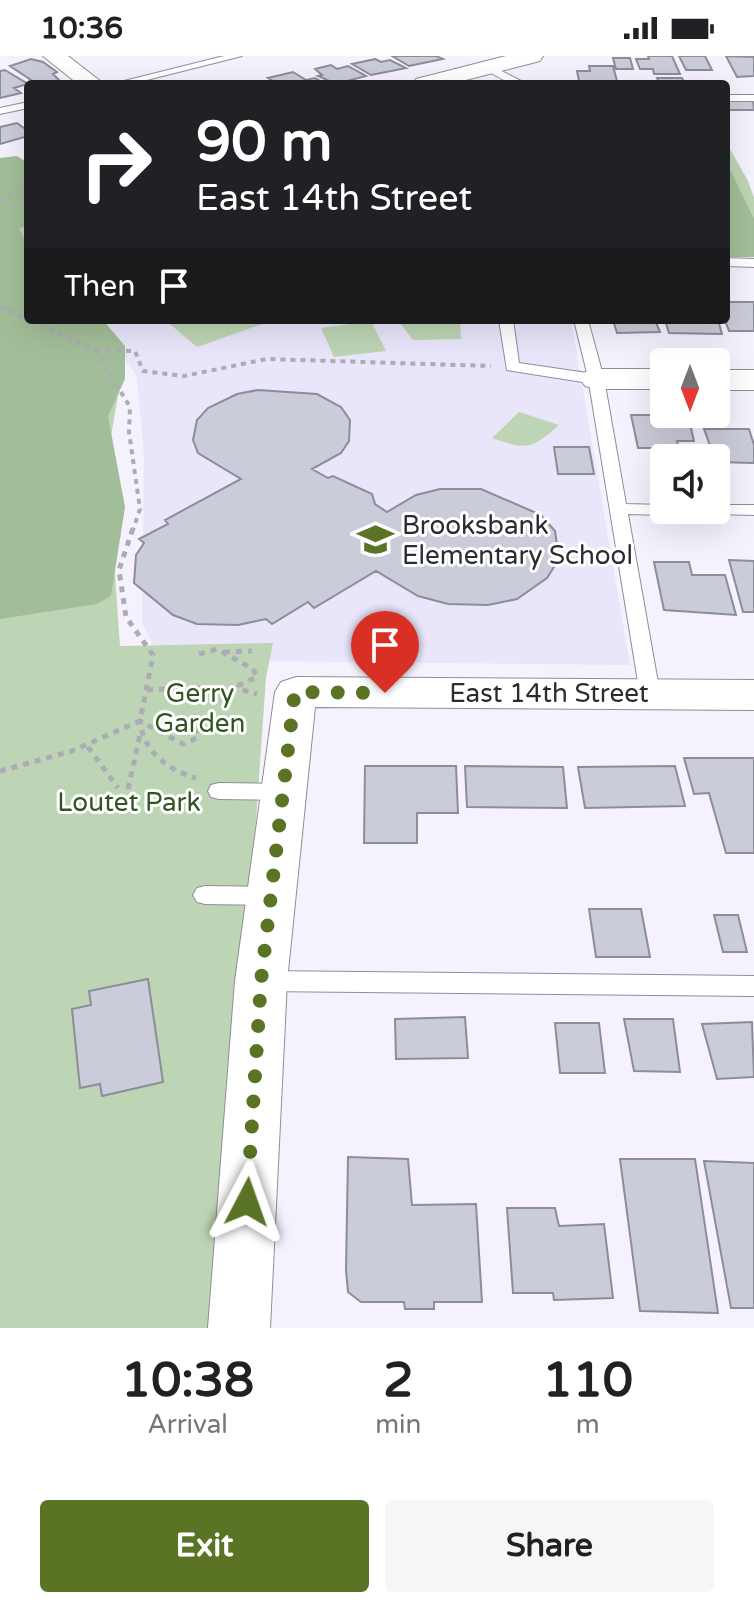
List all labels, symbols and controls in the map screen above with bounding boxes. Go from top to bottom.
text: 10:36 [40,10,123,47]
text: 90 m [196,109,332,176]
icon: right [64,112,168,216]
text: East 14th Street [196,177,472,220]
icon: arrive [152,264,196,308]
text: Then [64,268,136,305]
north arrow [650,348,730,428]
map controls [650,348,730,524]
button: sound [650,444,730,524]
place label: Brooksbank Elementary School [402,510,633,571]
school or university icon: Brooksbank Elementary School [357,521,395,559]
pin [351,611,419,693]
icon: arrive [363,623,407,667]
park label: Gerry Garden [155,678,245,739]
street label: East 14th Street [449,678,649,709]
park label: Loutet Park [57,787,201,818]
position arrow [205,1160,289,1244]
text: 10:38 [121,1352,254,1410]
text: 2 [383,1352,413,1410]
text: 110 [542,1352,633,1410]
text: Arrival [147,1409,228,1440]
text: min [375,1409,421,1440]
text: m [576,1409,600,1440]
button: Exit [40,1500,369,1592]
button: Share [385,1500,714,1592]

